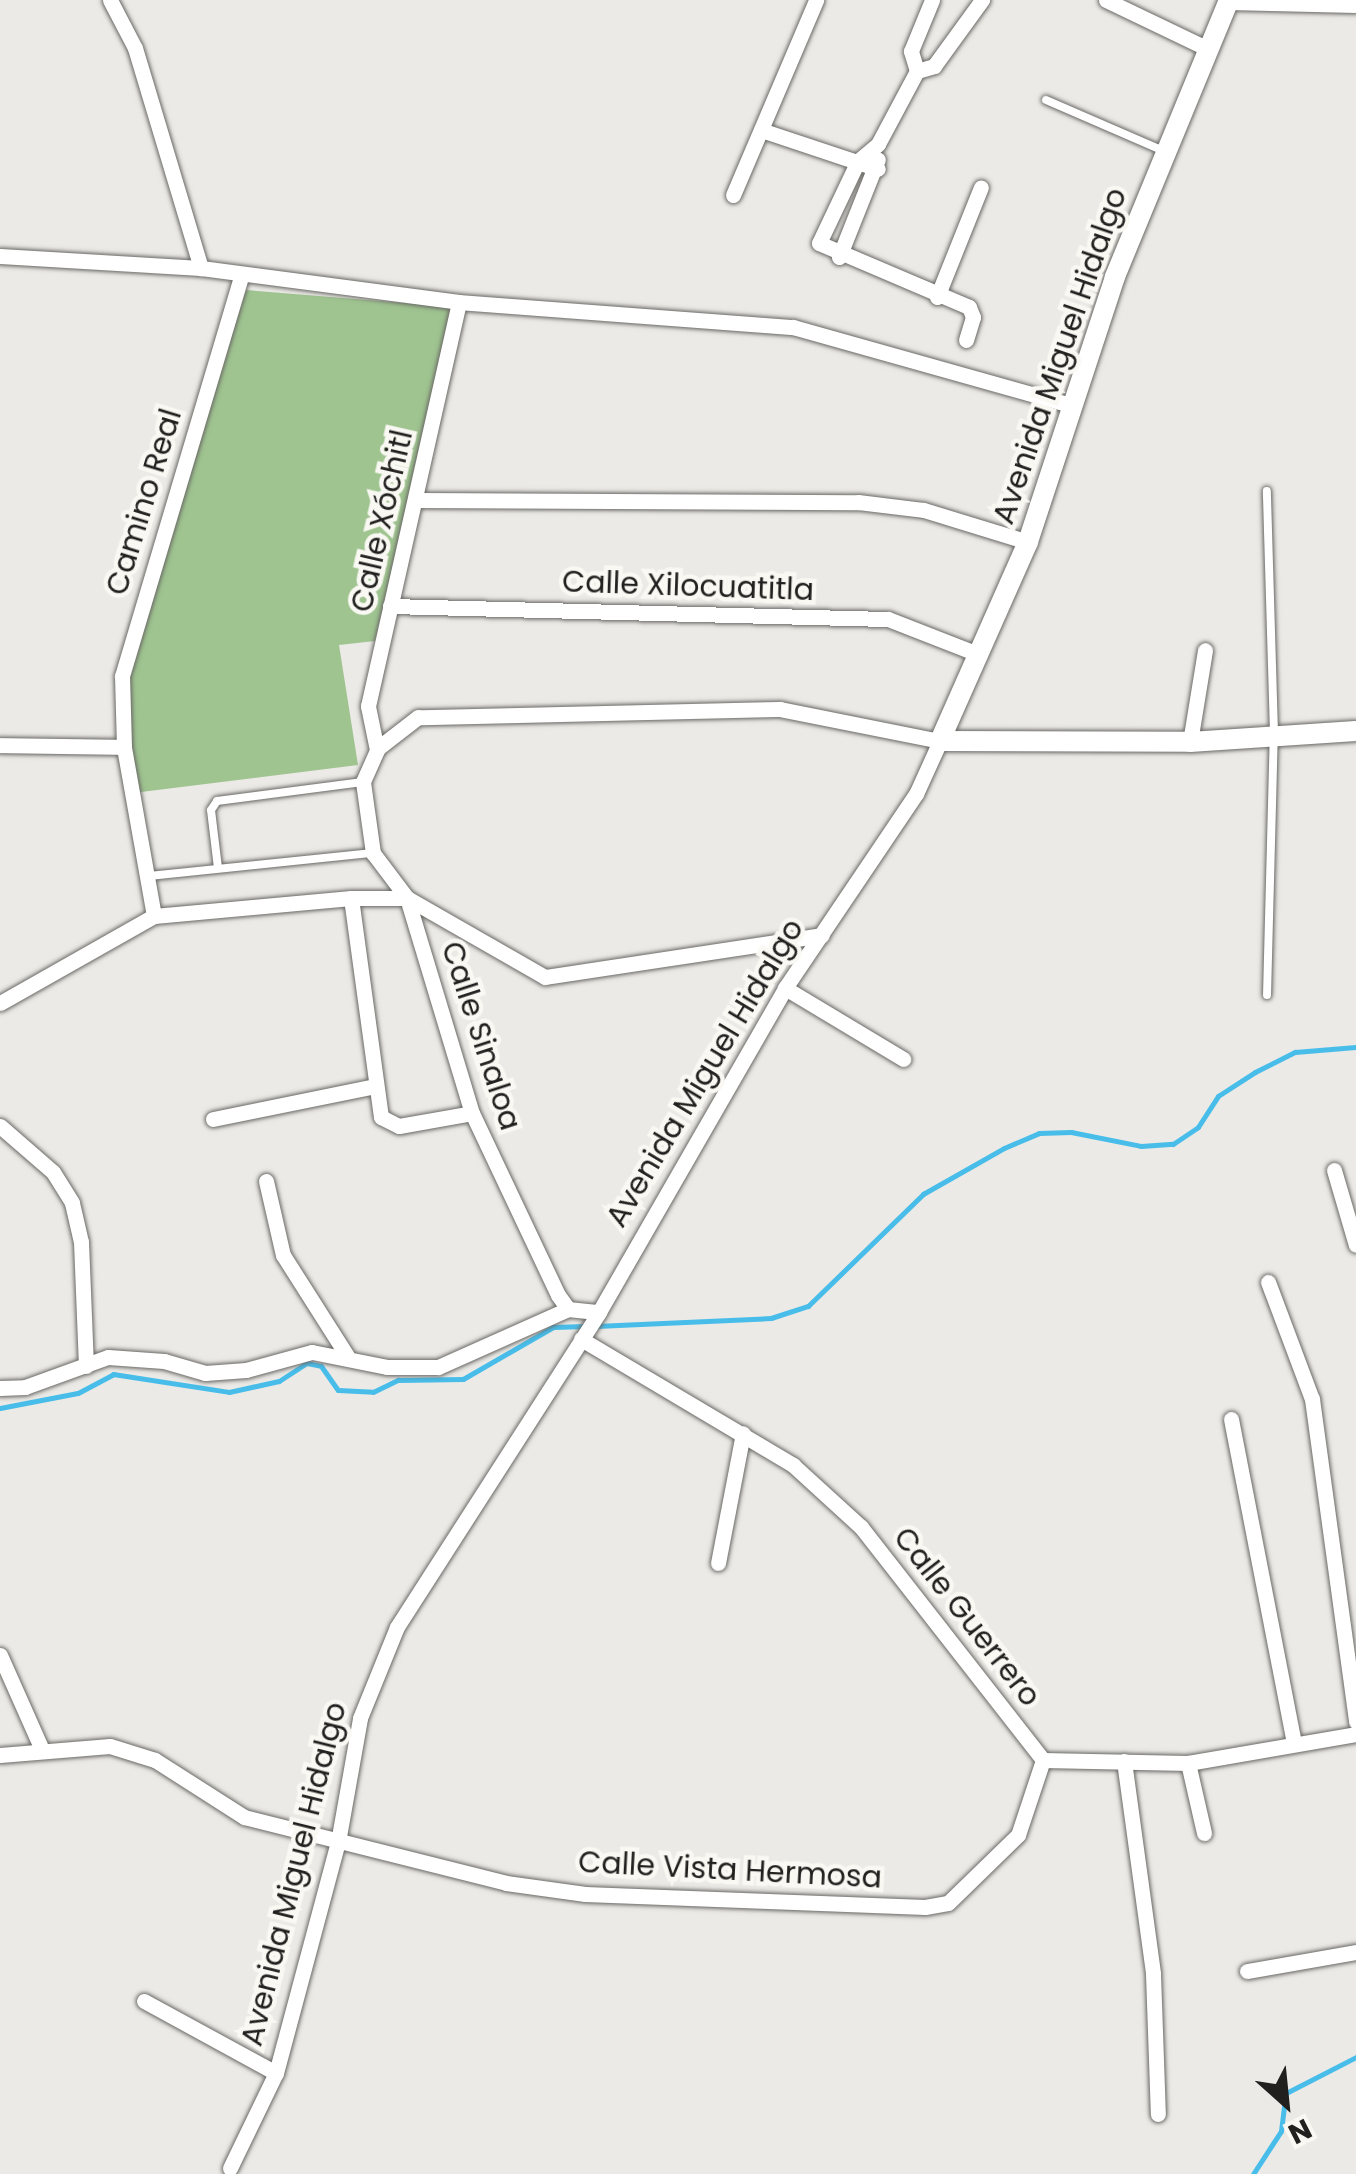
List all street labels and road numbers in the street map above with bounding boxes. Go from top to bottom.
street label: Avenida Miguel Hidalgo [986,183,1134,529]
street label: Camino Real [99,405,189,599]
street label: Calle Xóchitl [344,426,420,616]
street label: Calle Xilocuatitla [561,564,815,608]
street label: Avenida Miguel Hidalgo [599,912,811,1234]
street label: Calle Sinaloa [434,937,528,1135]
street label: Calle Guerrero [886,1520,1048,1714]
street label: Avenida Miguel Hidalgo [234,1698,354,2050]
street label: Calle Vista Hermosa [577,1844,883,1896]

